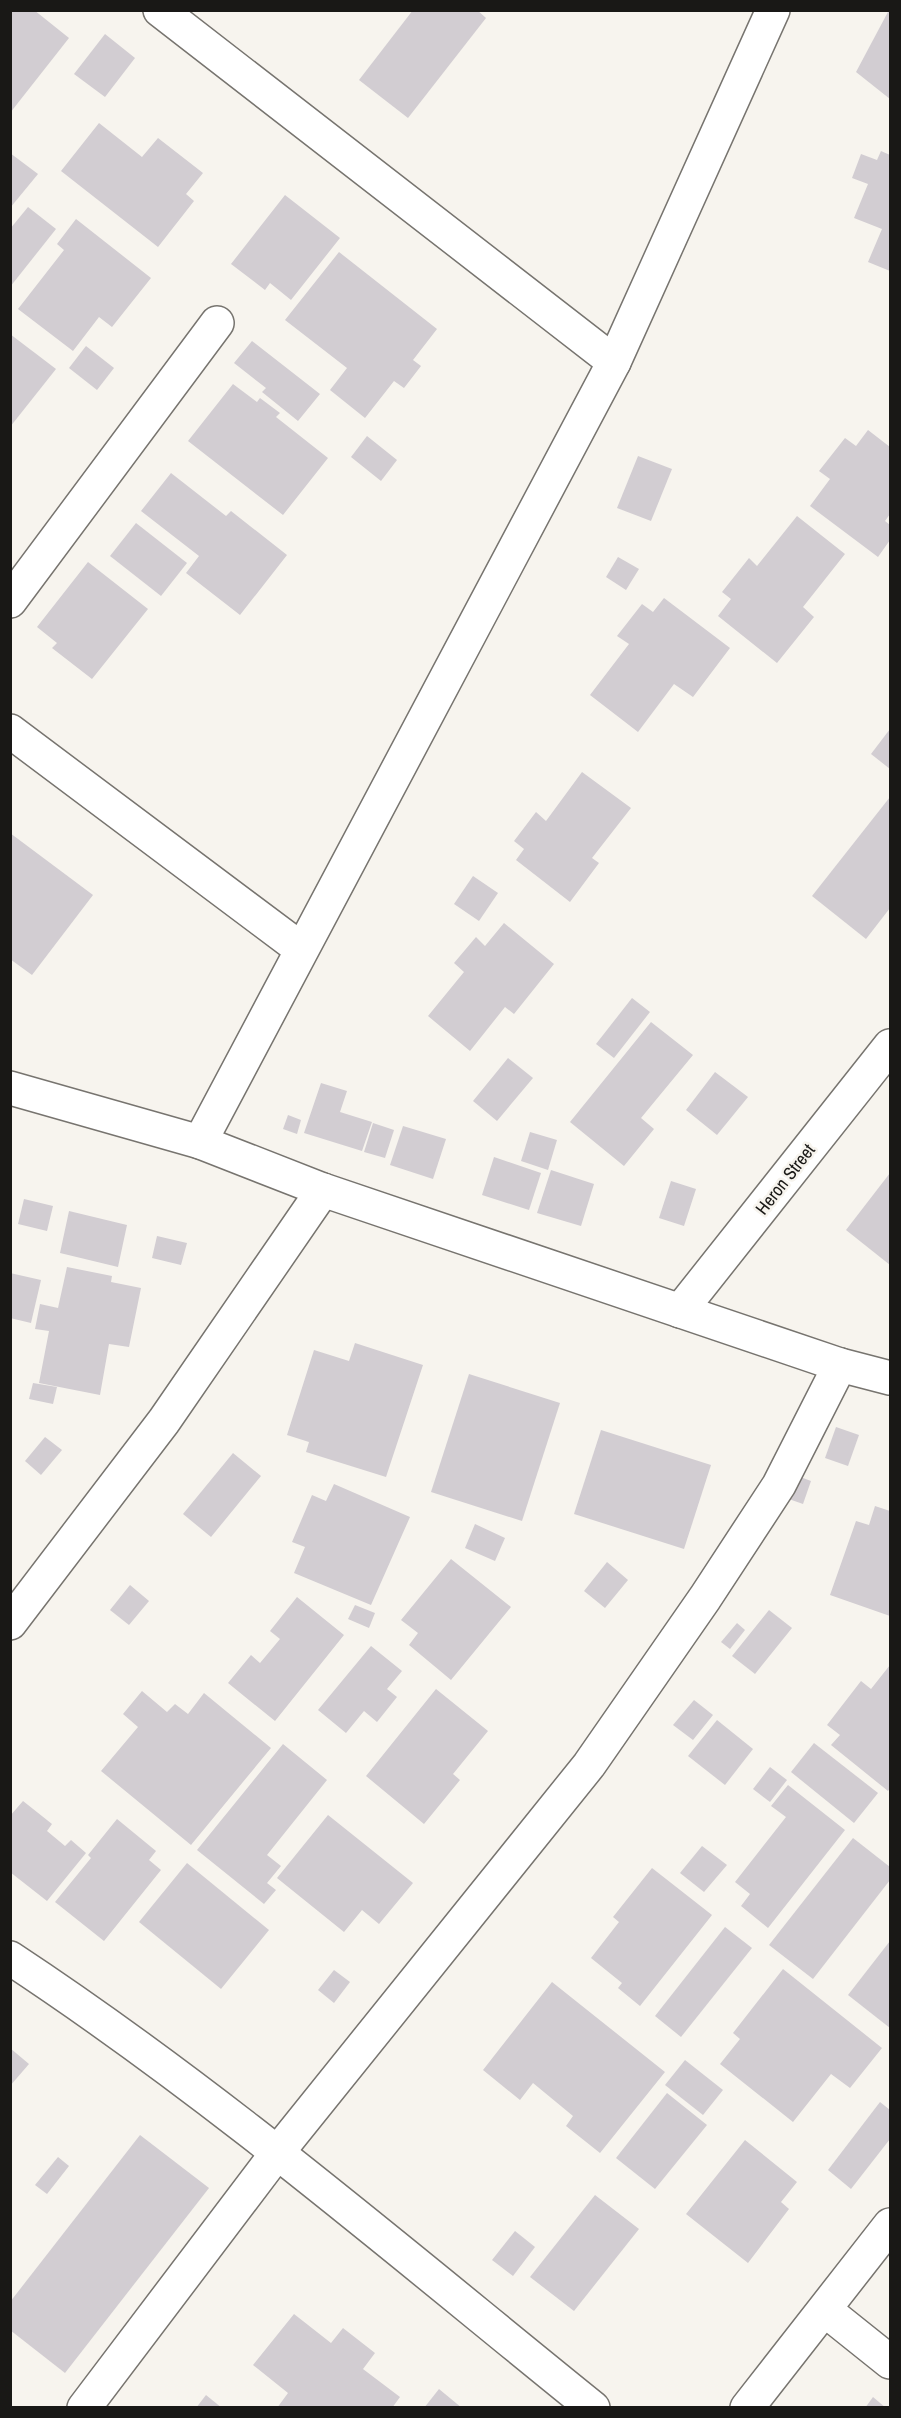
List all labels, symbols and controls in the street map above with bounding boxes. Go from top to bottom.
street label: Heron Street [749,1138,821,1220]

